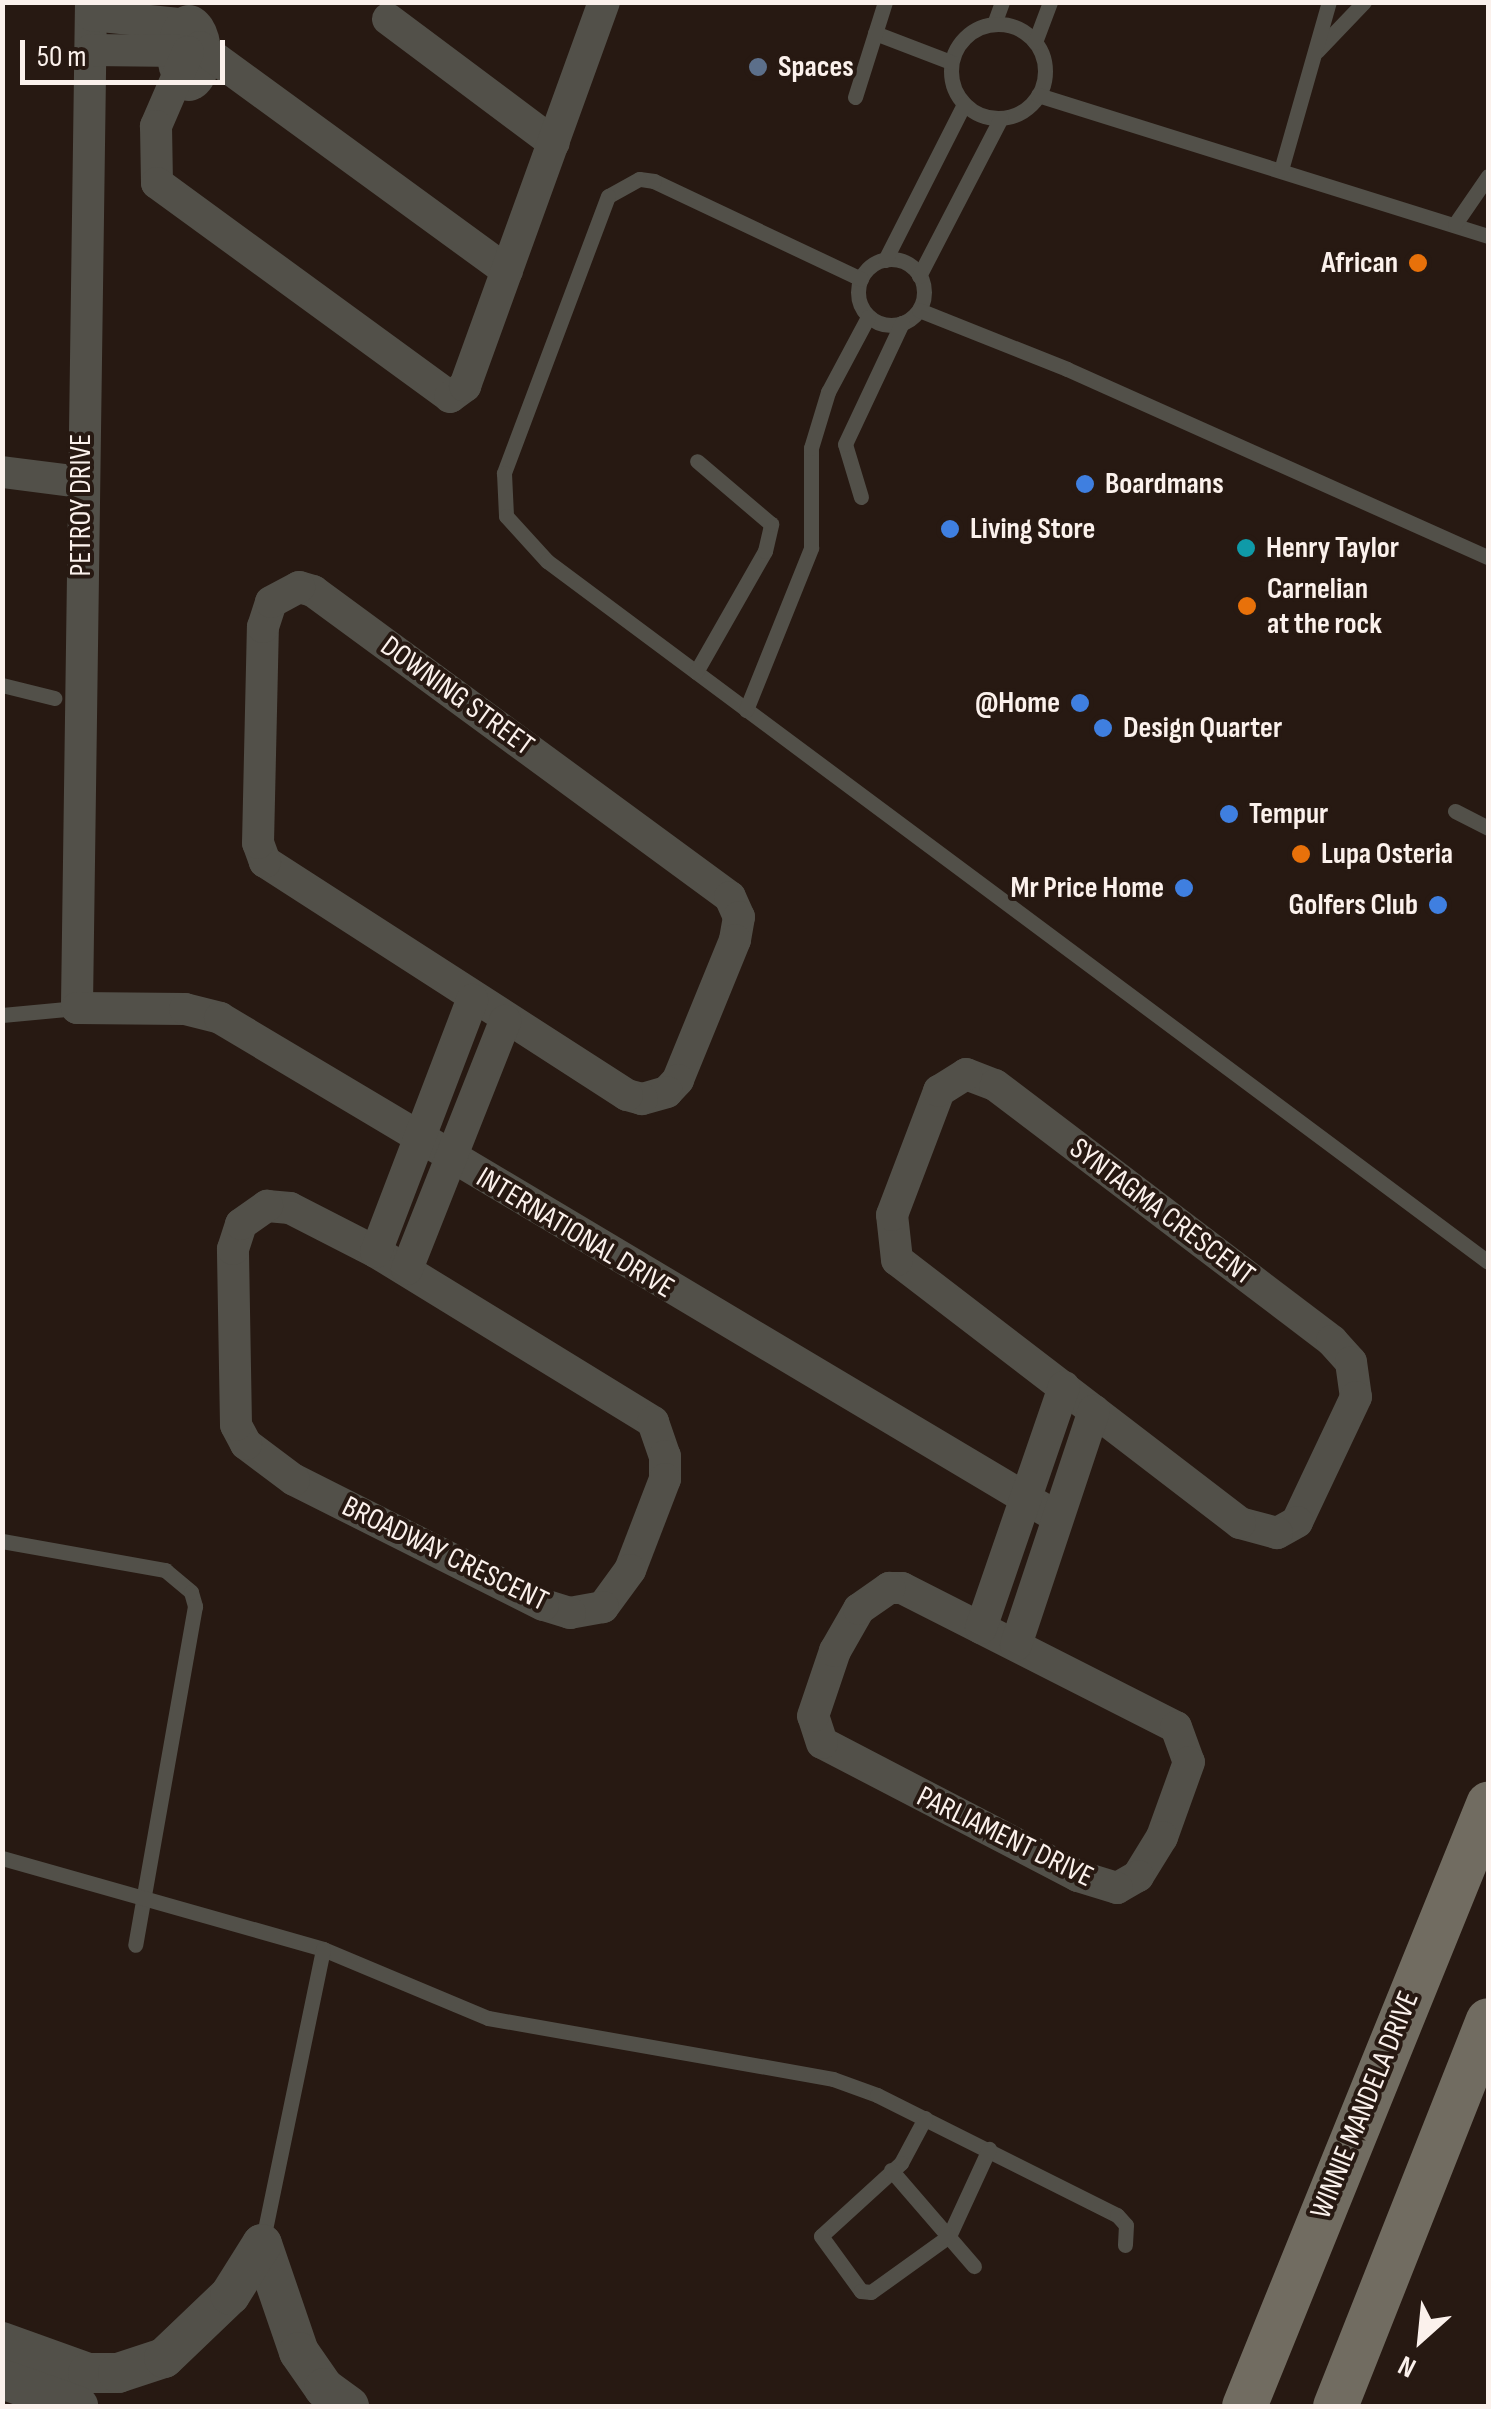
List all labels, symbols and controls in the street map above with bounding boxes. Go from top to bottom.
scale bar [25,20,230,82]
text: 50 m [37,39,86,75]
place label: Spaces [778,49,854,85]
marker: Spaces [747,56,769,78]
place label: African [1321,245,1398,281]
marker: African [1407,252,1429,274]
street label: PETROY DRIVE [63,434,99,576]
place label: Boardmans [1105,466,1224,502]
marker: Boardmans [1074,473,1096,495]
place label: Living Store [970,511,1095,547]
marker: Living Store [939,518,961,540]
place label: Henry Taylor [1266,530,1399,566]
marker: Henry Taylor [1235,537,1257,559]
place label: Carnelian at the rock [1267,571,1382,642]
marker: Carnelian at the rock [1236,595,1258,617]
street label: DOWNING STREET [373,628,541,764]
place label: @Home [975,685,1060,721]
marker: @Home [1069,692,1091,714]
place label: Design Quarter [1123,710,1282,746]
marker: Design Quarter [1092,717,1114,739]
place label: Tempur [1249,796,1328,832]
marker: Tempur [1218,803,1240,825]
place label: Lupa Osteria [1321,836,1453,872]
marker: Lupa Osteria [1290,843,1312,865]
place label: Mr Price Home [1010,870,1164,906]
marker: Mr Price Home [1173,877,1195,899]
place label: Golfers Club [1289,887,1418,923]
marker: Golfers Club [1427,894,1449,916]
street label: SYNTAGMA CRESCENT [1062,1131,1262,1293]
street label: INTERNATIONAL DRIVE [470,1160,680,1306]
street label: BROADWAY CRESCENT [336,1489,554,1619]
street label: PARLIAMENT DRIVE [911,1779,1099,1895]
street label: WINNIE MANDELA DRIVE [1303,1986,1427,2224]
north arrow [1371,2289,1471,2389]
text: N [1393,2348,1421,2384]

